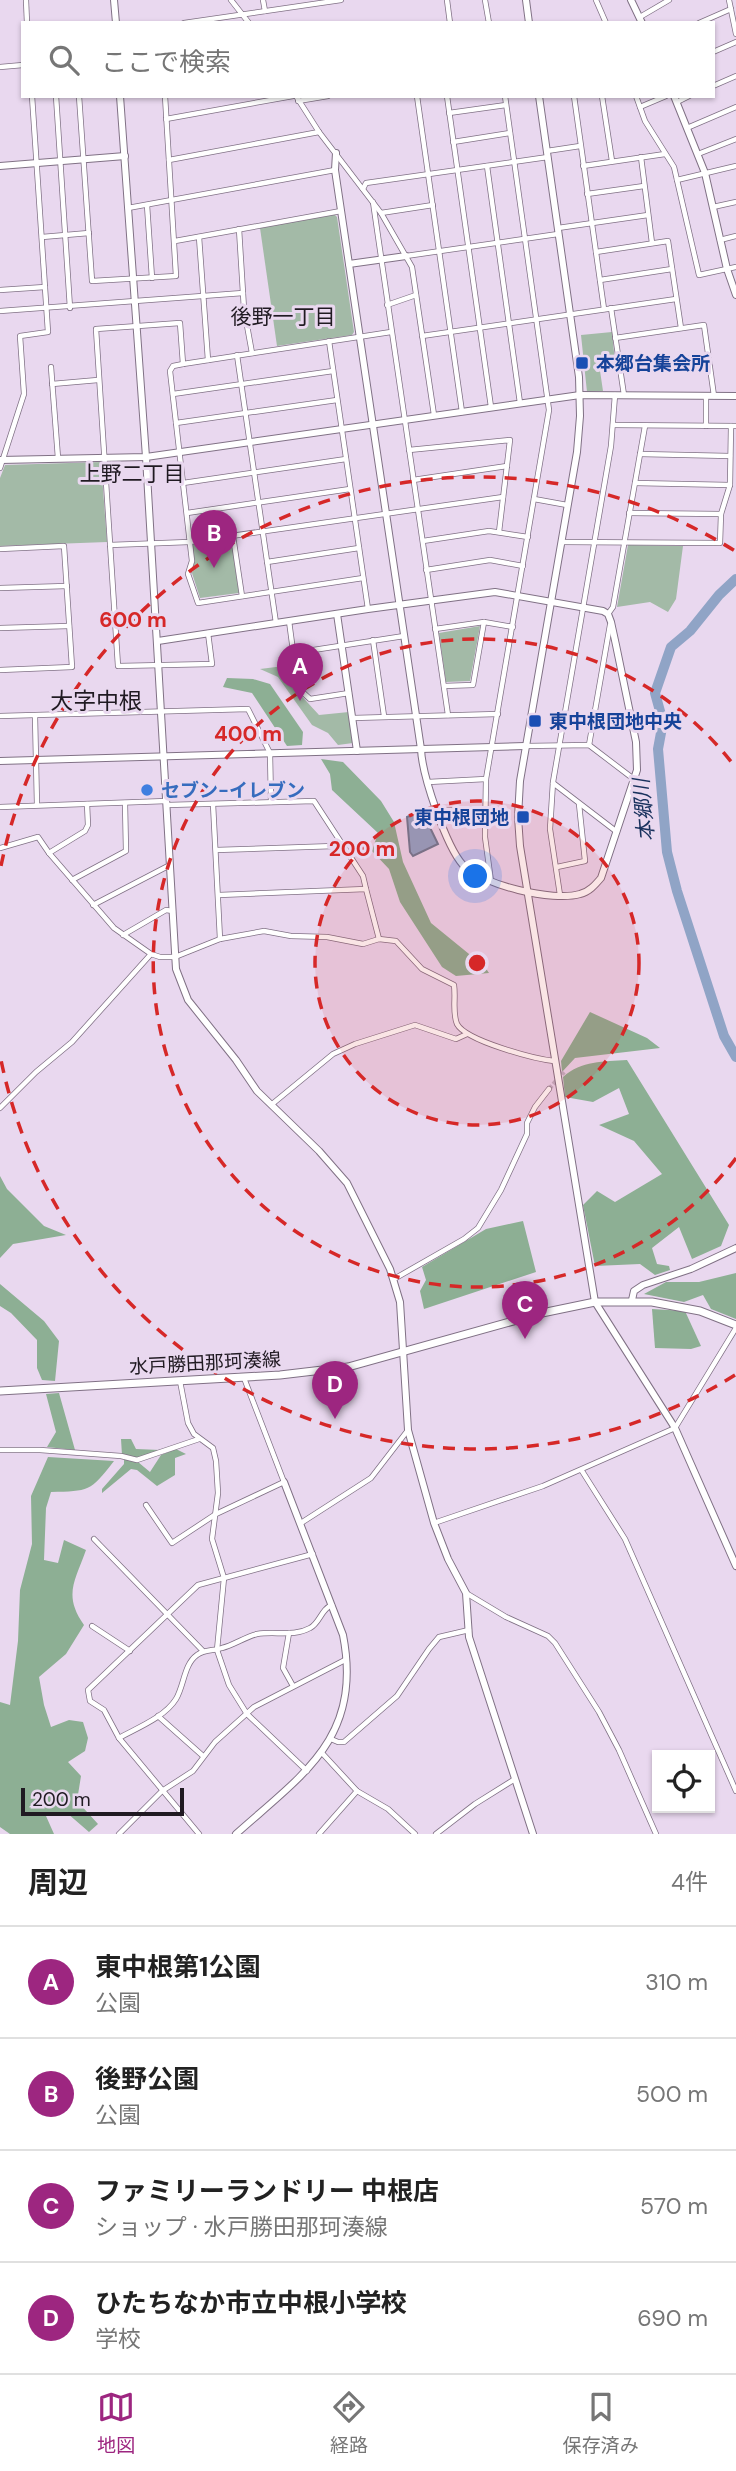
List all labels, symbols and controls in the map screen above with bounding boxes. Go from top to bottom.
search box [21,21,715,98]
icon: search [45,41,83,79]
text: ここで検索 [101,45,231,79]
district label: 後野一丁目 [231,303,336,331]
place label: 本郷台集会所 [596,351,710,376]
marker: 本郷台集会所 [574,355,590,371]
district label: 上野二丁目 [80,460,185,488]
pin: B [191,510,237,568]
text: 600 m [99,606,167,634]
pin: A [277,643,323,701]
district label: 大字中根 [50,686,142,716]
place label: 東中根団地中央 [549,709,682,734]
marker: 東中根団地中央 [527,713,543,729]
text: 400 m [214,720,282,748]
water label: 本郷川 [627,775,661,843]
place label: セブン-イレブン [161,778,305,803]
marker: セブン-イレブン [139,782,155,798]
place label: 東中根団地 [414,805,509,830]
marker: 東中根団地 [515,809,531,825]
text: 200 m [329,835,395,863]
your location [458,859,492,893]
centre of rings [465,951,489,975]
pin: C [502,1281,548,1339]
street label: 水戸勝田那珂湊線 [128,1347,282,1379]
pin: D [312,1361,358,1419]
map controls [652,1750,715,1813]
button: locate [652,1750,715,1813]
scale bar [21,1785,184,1817]
text: 200 m [32,1787,91,1812]
text: 周辺 [28,1863,88,1902]
text: 4件 [671,1867,708,1897]
text: 東中根第1公園 [95,1950,260,1984]
text: A [43,1967,59,1997]
text: 310 m [645,1967,708,1997]
text: 公園 [95,1988,141,2018]
text: 後野公園 [95,2062,199,2096]
text: B [44,2079,58,2109]
text: 500 m [636,2079,708,2109]
text: 公園 [95,2100,141,2130]
text: ファミリーランドリー 中根店 [95,2174,439,2208]
text: C [43,2191,59,2221]
text: 570 m [640,2191,708,2221]
text: ショップ · 水戸勝田那珂湊線 [95,2212,388,2242]
text: ひたちなか市立中根小学校 [95,2286,407,2320]
text: D [43,2303,59,2333]
text: 690 m [637,2303,708,2333]
text: 学校 [95,2324,141,2354]
tab: 地図 [97,2388,135,2458]
tab: 経路 [330,2388,368,2458]
tab: 保存済み [563,2388,639,2458]

